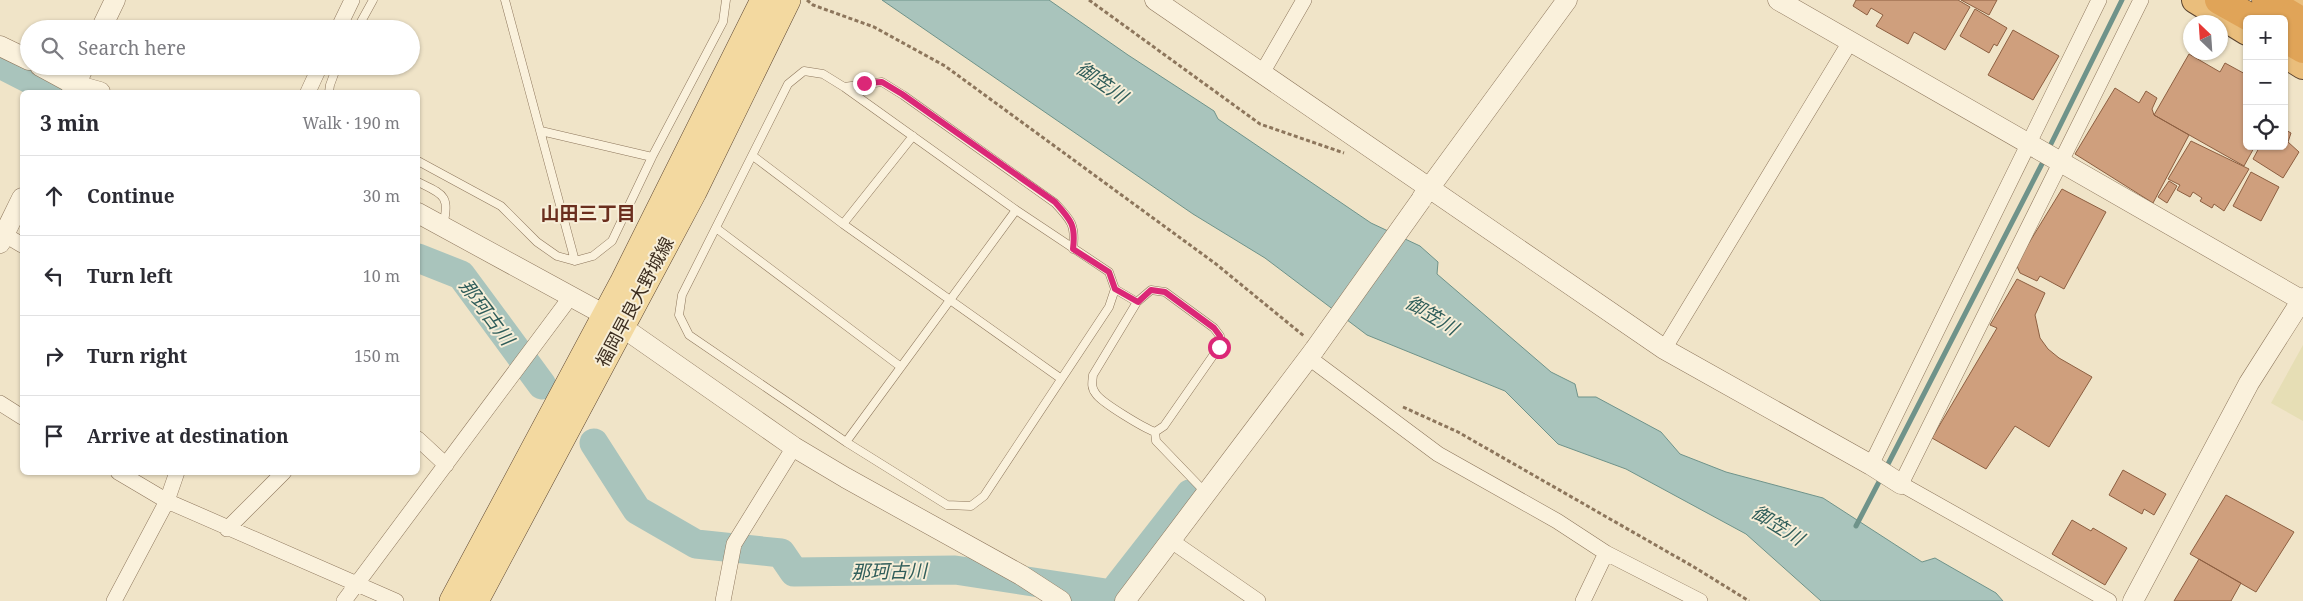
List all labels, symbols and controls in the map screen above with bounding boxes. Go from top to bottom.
north arrow [2183,15,2228,60]
map controls [2243,15,2288,150]
button: + [2243,15,2288,60]
search box [20,20,420,75]
icon: search [38,34,66,62]
text: Search here [78,35,186,61]
water label: 御笠川 [1071,55,1134,110]
button: − [2243,60,2288,105]
route end [853,72,876,95]
button: locate [2243,105,2288,150]
text: 3 min [40,109,99,137]
text: Walk · 190 m [303,112,400,134]
icon: ahead [40,182,68,210]
text: Continue [87,183,175,209]
text: 30 m [363,185,400,207]
district label: 山田三丁目 [540,200,636,226]
street label: 福岡早良大野城線 [590,232,679,371]
icon: left [40,262,68,290]
text: Turn left [87,263,173,289]
text: 10 m [363,265,400,287]
water label: 那珂古川 [454,274,521,352]
water label: 御笠川 [1401,289,1465,342]
route start [1208,336,1231,359]
icon: right [40,342,68,370]
text: Turn right [87,343,187,369]
text: 150 m [354,345,400,367]
icon: arrive [40,422,68,450]
text: Arrive at destination [87,423,289,449]
water label: 御笠川 [1747,499,1811,552]
water label: 那珂古川 [851,557,929,585]

